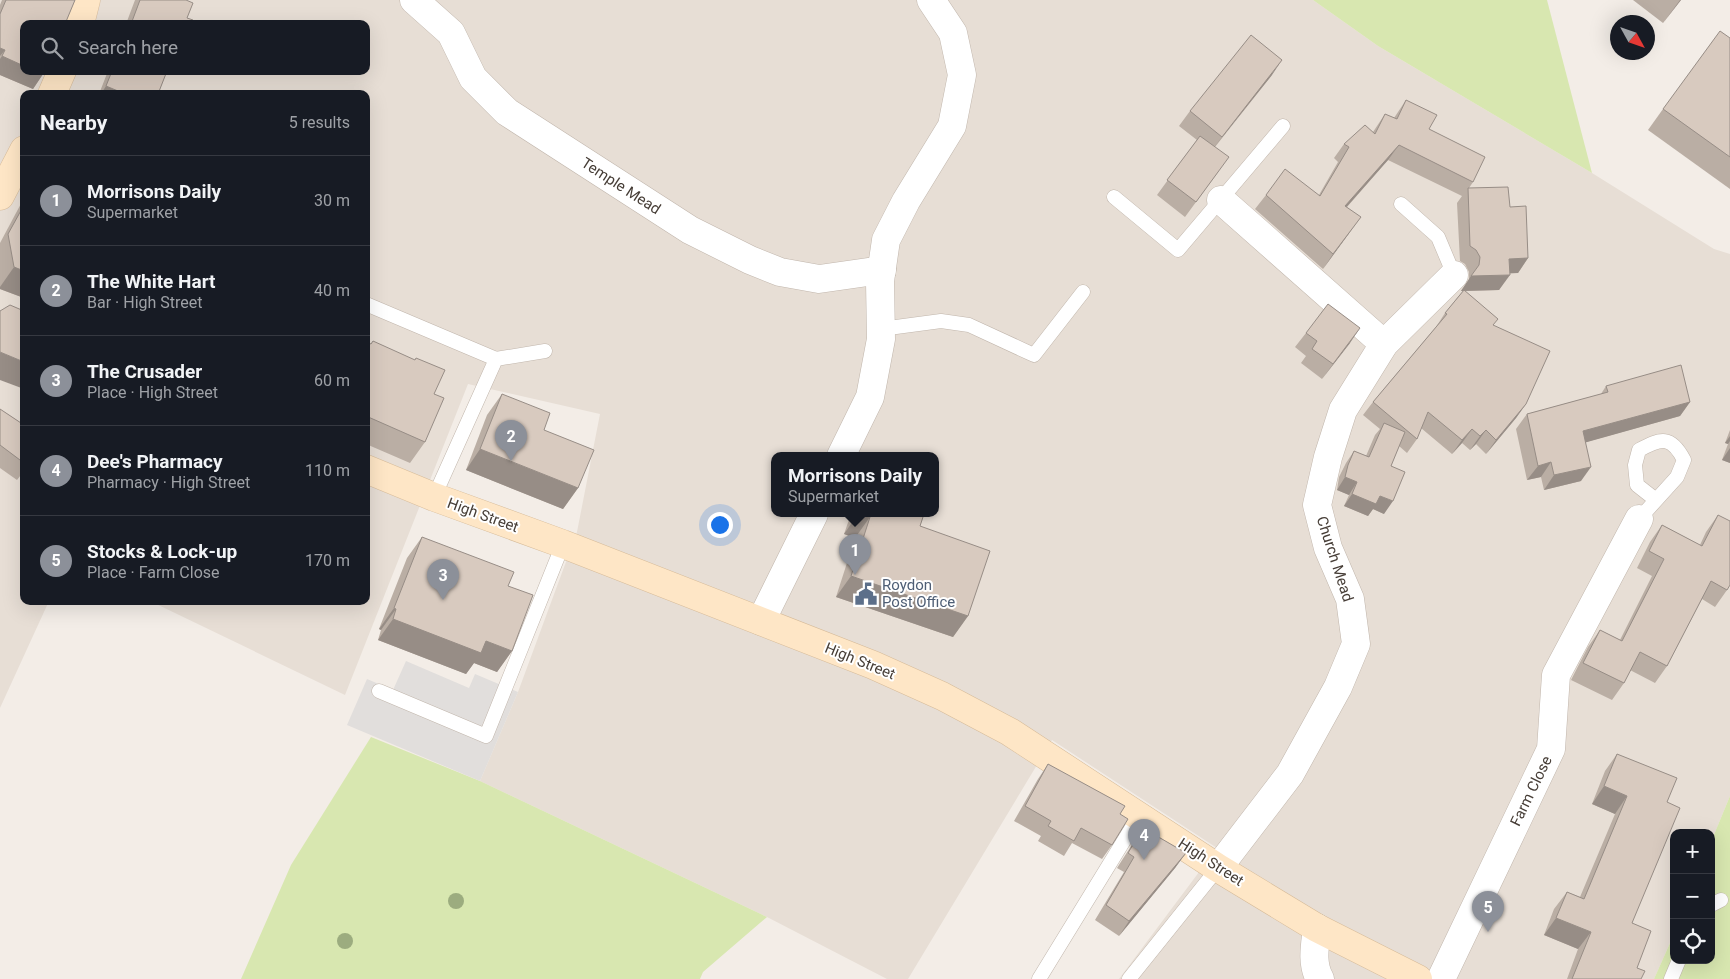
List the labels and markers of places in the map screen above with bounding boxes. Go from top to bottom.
pin: 2 [495,420,527,461]
pin: 1 [839,534,871,575]
pin: 3 [427,559,459,600]
place label: Roydon Post Office [882,576,955,611]
public building icon: Roydon Post Office [853,581,879,607]
pin: 4 [1128,819,1160,860]
pin: 5 [1472,891,1504,932]

